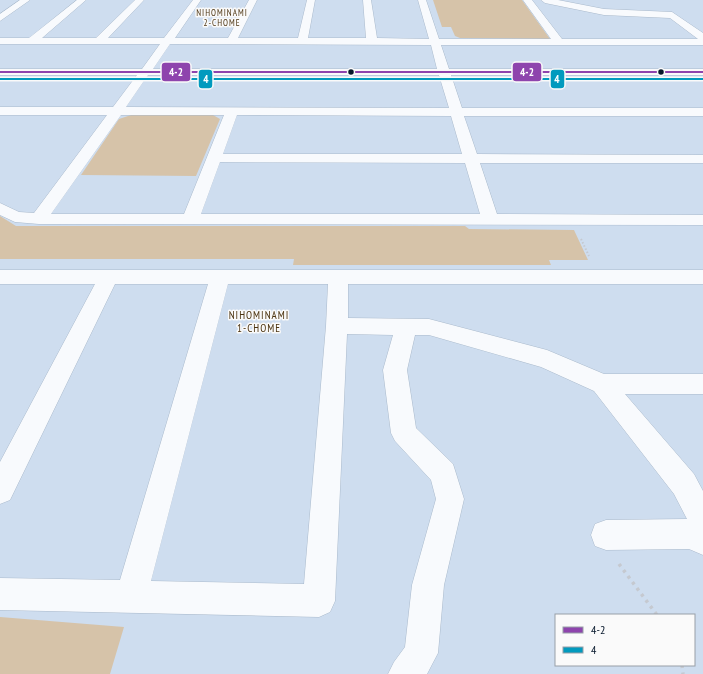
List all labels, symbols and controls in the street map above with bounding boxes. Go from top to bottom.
district label: NIHOMINAMI 2-CHOME [196,7,248,28]
line badge: 4-2 [161,62,191,82]
line badge: 4-2 [512,62,542,82]
text: 4-2 [169,65,183,79]
text: 4-2 [520,65,534,79]
unlabelled marker [346,67,356,77]
unlabelled marker [656,67,666,77]
line badge: 4 [198,69,213,89]
line badge: 4 [550,69,565,89]
text: 4 [203,72,209,86]
text: 4 [554,72,560,86]
district label: NIHOMINAMI 1-CHOME [229,308,289,335]
legend [555,614,695,666]
text: 4-2 [591,622,605,637]
text: 4 [591,642,597,657]

